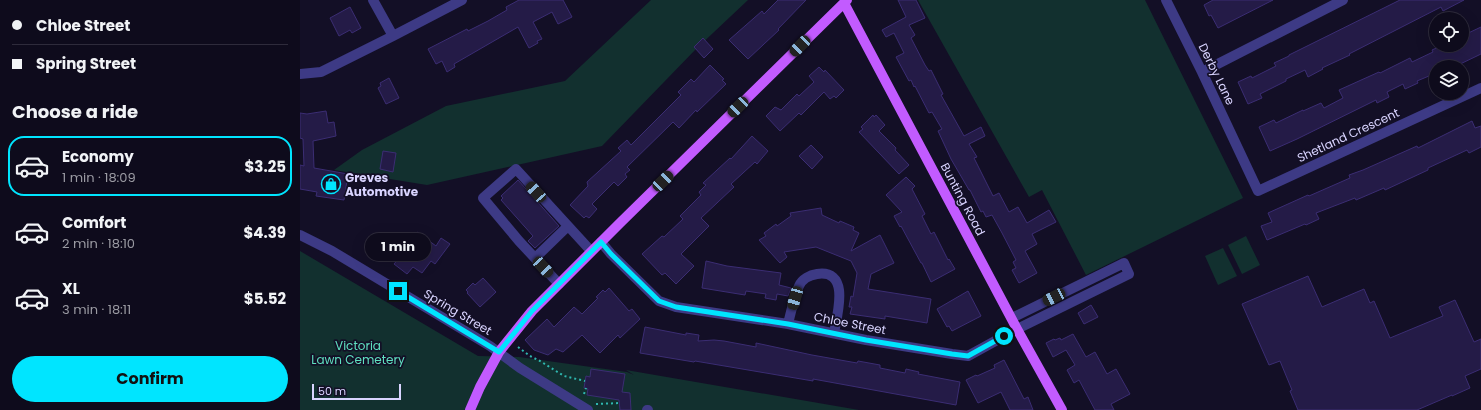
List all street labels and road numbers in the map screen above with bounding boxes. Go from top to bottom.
street label: Derby Lane [1195,40,1239,108]
street label: Shetland Crescent [1294,104,1402,166]
street label: Bunting Road [937,160,989,238]
street label: Spring Street [421,285,495,339]
street label: Chloe Street [812,308,888,338]

